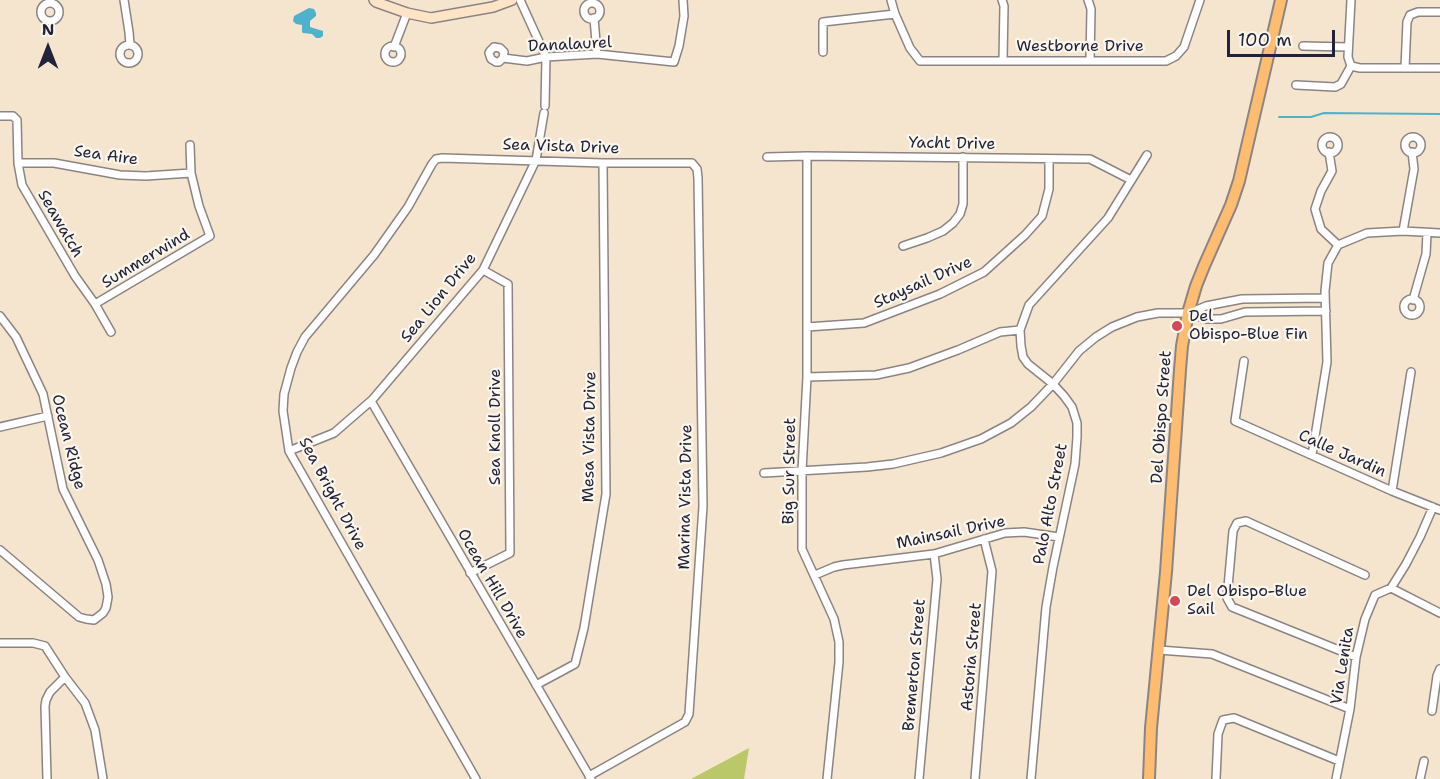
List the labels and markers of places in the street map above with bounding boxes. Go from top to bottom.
place label: Del Obispo-Blue Fin [1189,307,1308,345]
marker: Del Obispo-Blue Fin [1170,319,1184,333]
place label: Del Obispo-Blue Sail [1187,582,1307,620]
marker: Del Obispo-Blue Sail [1168,594,1182,608]

